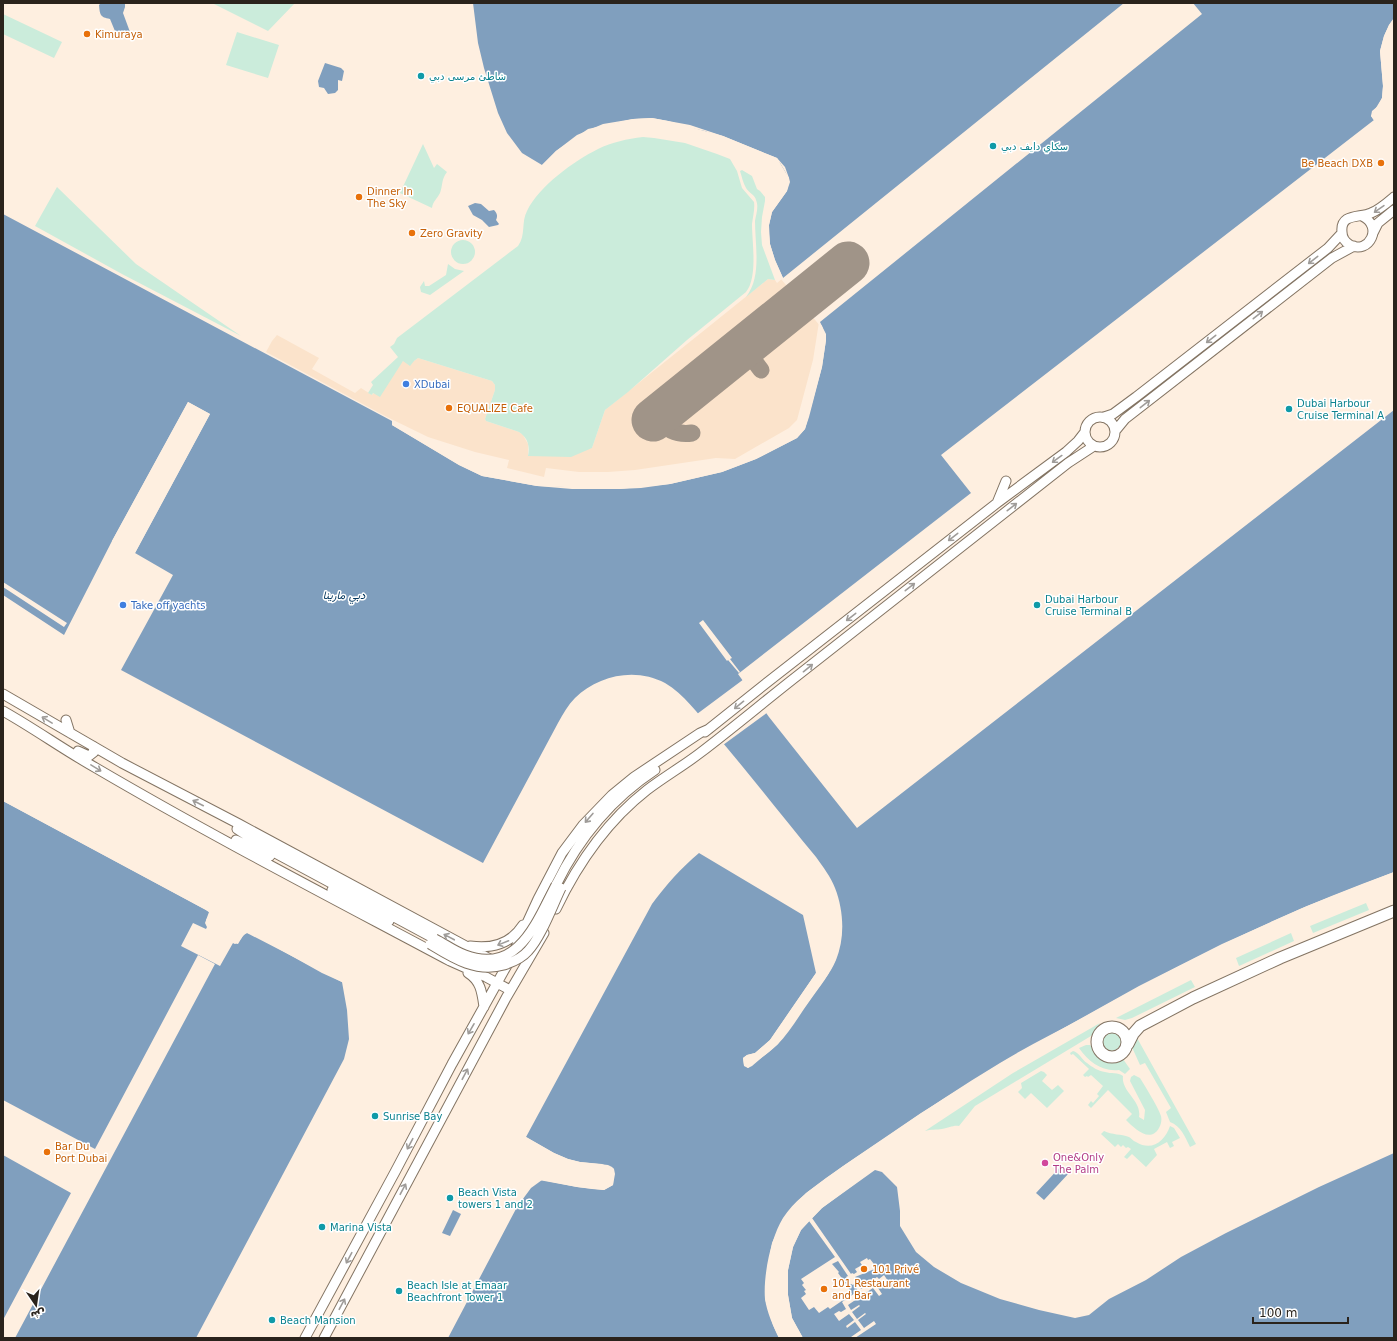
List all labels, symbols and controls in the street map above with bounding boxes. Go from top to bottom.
marker: Kimuraya [82,29,92,39]
place label: Kimuraya [95,29,143,40]
marker: شاطئ مرسى دبي [416,71,426,81]
place label: شاطئ مرسى دبي [429,71,506,83]
marker: سكاي دايف دبي [988,141,998,151]
place label: سكاي دايف دبي [1001,141,1068,153]
place label: Be Beach DXB [1301,158,1373,169]
marker: Be Beach DXB [1376,158,1386,168]
place label: Dinner In The Sky [366,186,413,209]
marker: Dinner In The Sky [354,192,364,202]
one-way arrow [1373,204,1384,213]
marker: Zero Gravity [407,228,417,238]
place label: Zero Gravity [420,228,483,239]
one-way arrow [1308,255,1319,264]
one-way arrow [1253,311,1264,320]
one-way arrow [1205,335,1216,344]
marker: XDubai [401,379,411,389]
place label: XDubai [414,379,450,390]
place label: Dubai Harbour Cruise Terminal A [1297,398,1384,421]
one-way arrow [1139,400,1150,408]
marker: EQUALIZE Cafe [444,403,454,413]
place label: EQUALIZE Cafe [457,403,533,414]
marker: Dubai Harbour Cruise Terminal A [1284,404,1294,414]
one-way arrow [1052,455,1063,463]
one-way arrow [1007,502,1018,511]
one-way arrow [948,533,959,542]
one-way arrow [904,583,915,591]
water label: دبي مارينا [323,589,366,604]
place label: Dubai Harbour Cruise Terminal B [1045,594,1132,617]
marker: Take off yachts [118,600,128,610]
place label: Take off yachts [130,600,206,611]
marker: Dubai Harbour Cruise Terminal B [1032,600,1042,610]
one-way arrow [845,613,856,621]
one-way arrow [803,663,814,672]
one-way arrow [734,701,745,709]
one-way arrow [42,716,53,724]
one-way arrow [90,764,101,772]
one-way arrow [192,799,204,806]
one-way arrow [585,813,594,823]
one-way arrow [443,932,455,940]
one-way arrow [497,939,509,947]
one-way arrow [467,1023,475,1035]
one-way arrow [461,1068,469,1080]
marker: Sunrise Bay [370,1111,380,1121]
place label: Sunrise Bay [383,1111,442,1122]
one-way arrow [406,1137,413,1149]
place label: Bar Du Port Dubai [55,1141,107,1164]
marker: Bar Du Port Dubai [42,1147,52,1157]
place label: One&Only The Palm [1052,1152,1104,1175]
marker: One&Only The Palm [1040,1158,1050,1168]
one-way arrow [400,1183,407,1195]
place label: Beach Vista towers 1 and 2 [458,1187,533,1210]
marker: Beach Vista towers 1 and 2 [445,1193,455,1203]
marker: Marina Vista [317,1222,327,1232]
place label: Marina Vista [330,1222,392,1233]
one-way arrow [344,1252,352,1264]
marker: 101 Privé [859,1264,869,1274]
place label: 101 Privé [872,1264,919,1275]
place label: 101 Restaurant and Bar [832,1278,909,1301]
place label: Beach Isle at Emaar Beachfront Tower 1 [407,1280,508,1303]
marker: 101 Restaurant and Bar [819,1284,829,1294]
north arrow [16,1285,56,1325]
marker: Beach Isle at Emaar Beachfront Tower 1 [394,1286,404,1296]
one-way arrow [339,1298,347,1310]
scale bar [1253,1299,1348,1325]
text: ش [29,1306,47,1322]
text: 100 m [1259,1306,1297,1320]
marker: Beach Mansion [267,1315,277,1325]
place label: Beach Mansion [280,1315,356,1326]

